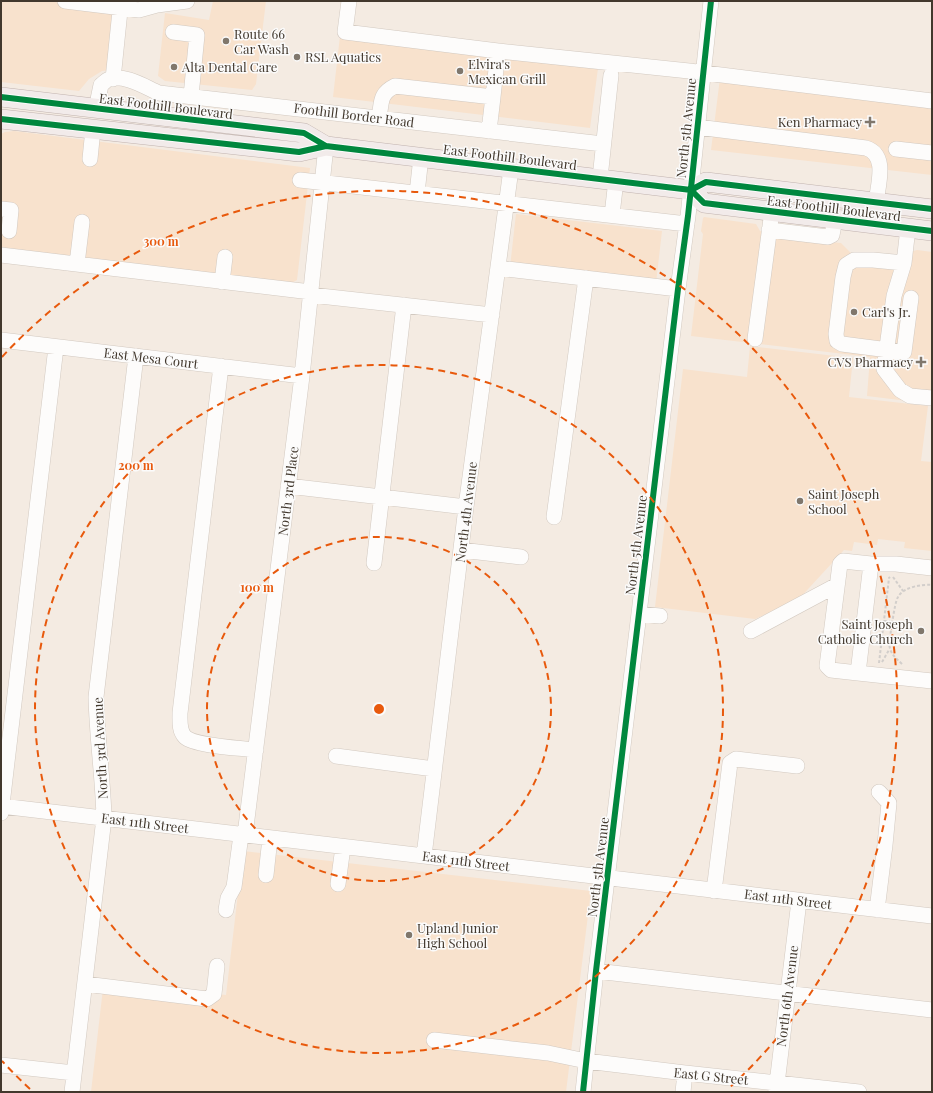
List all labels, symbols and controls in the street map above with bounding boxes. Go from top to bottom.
place label: Route 66 Car Wash [234,25,289,57]
marker: Route 66 Car Wash [221,36,231,46]
place label: RSL Aquatics [305,48,381,65]
marker: RSL Aquatics [292,52,302,62]
place label: Elvira's Mexican Grill [468,55,546,87]
place label: Alta Dental Care [181,58,278,75]
marker: Alta Dental Care [169,62,179,72]
marker: Elvira's Mexican Grill [455,66,465,76]
street label: North 5th Avenue [672,77,699,179]
street label: East Foothill Boulevard [98,89,234,122]
street label: Foothill Border Road [293,99,416,130]
place label: Ken Pharmacy [778,113,862,130]
marker: Ken Pharmacy [865,117,875,127]
street label: East Foothill Boulevard [442,140,578,173]
street label: East Foothill Boulevard [766,191,902,224]
text: 300 m [144,233,179,249]
place label: Carl's Jr. [862,303,911,320]
marker: Carl's Jr. [849,307,859,317]
street label: East Mesa Court [103,343,200,372]
place label: CVS Pharmacy [827,353,913,370]
marker: CVS Pharmacy [916,357,926,367]
street label: North 3rd Place [274,445,301,537]
text: 200 m [118,457,154,473]
street label: North 4th Avenue [451,460,480,563]
place label: Saint Joseph School [808,485,880,517]
street label: North 5th Avenue [621,494,650,596]
marker: Saint Joseph School [795,496,805,506]
text: 100 m [240,579,274,595]
place label: Saint Joseph Catholic Church [818,615,913,647]
marker: Saint Joseph Catholic Church [916,626,926,636]
street label: North 3rd Avenue [88,696,111,799]
centre of rings [372,702,386,716]
street label: East 11th Street [100,809,190,836]
street label: North 5th Avenue [583,816,612,918]
street label: East 11th Street [421,847,511,874]
street label: East 11th Street [743,885,833,912]
place label: Upland Junior High School [417,919,498,951]
marker: Upland Junior High School [404,930,414,940]
street label: North 6th Avenue [772,944,801,1048]
street label: East G Street [673,1063,750,1088]

